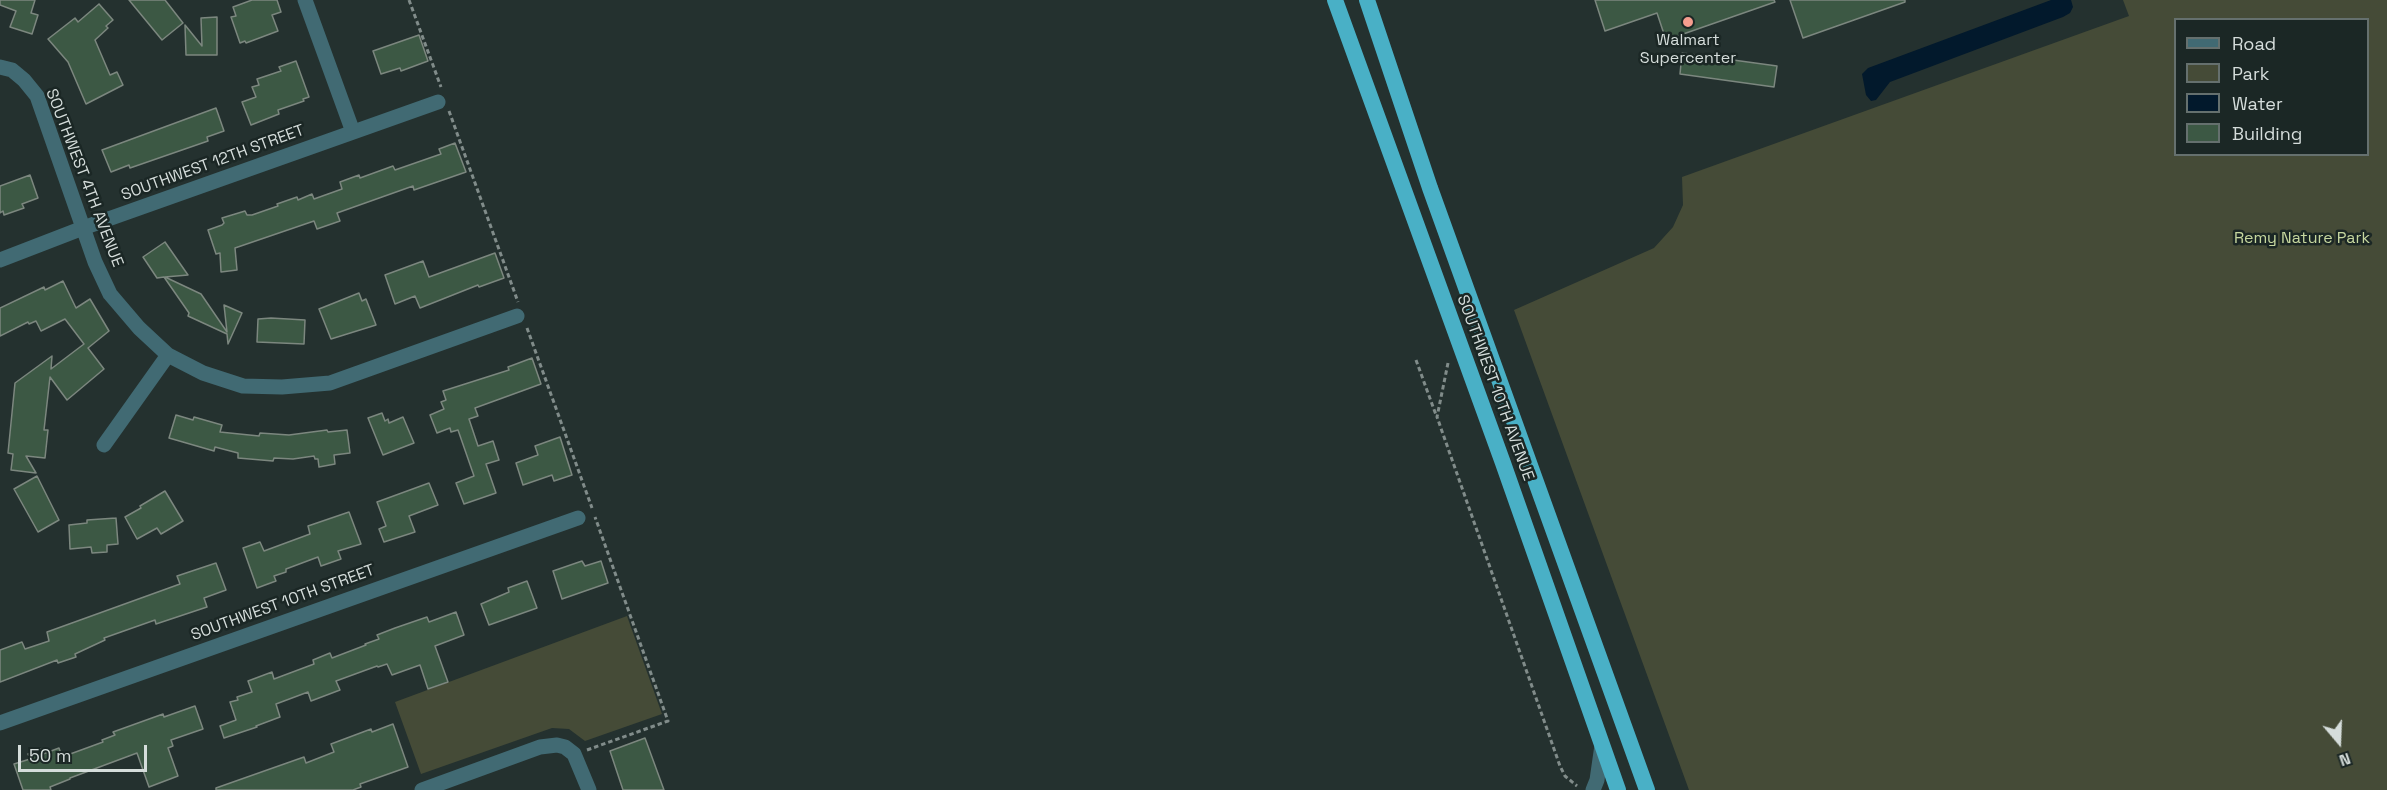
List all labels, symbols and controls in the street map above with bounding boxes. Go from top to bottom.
marker: Walmart Supercenter [1681,15,1695,29]
legend [2174,18,2369,156]
place label: Walmart Supercenter [1640,31,1736,69]
text: Road [2232,32,2276,55]
text: Park [2232,62,2269,85]
street label: SOUTHWEST 4TH AVENUE [41,86,127,270]
text: Water [2232,92,2283,115]
street label: SOUTHWEST 12TH STREET [119,121,307,205]
text: Building [2232,122,2302,145]
park label: Remy Nature Park [2234,229,2370,249]
street label: SOUTHWEST 10TH AVENUE [1452,292,1538,484]
street label: SOUTHWEST 10TH STREET [188,561,378,645]
north arrow [2309,712,2369,772]
scale bar [21,733,150,771]
text: 50 m [29,744,71,767]
text: N [2337,748,2354,771]

